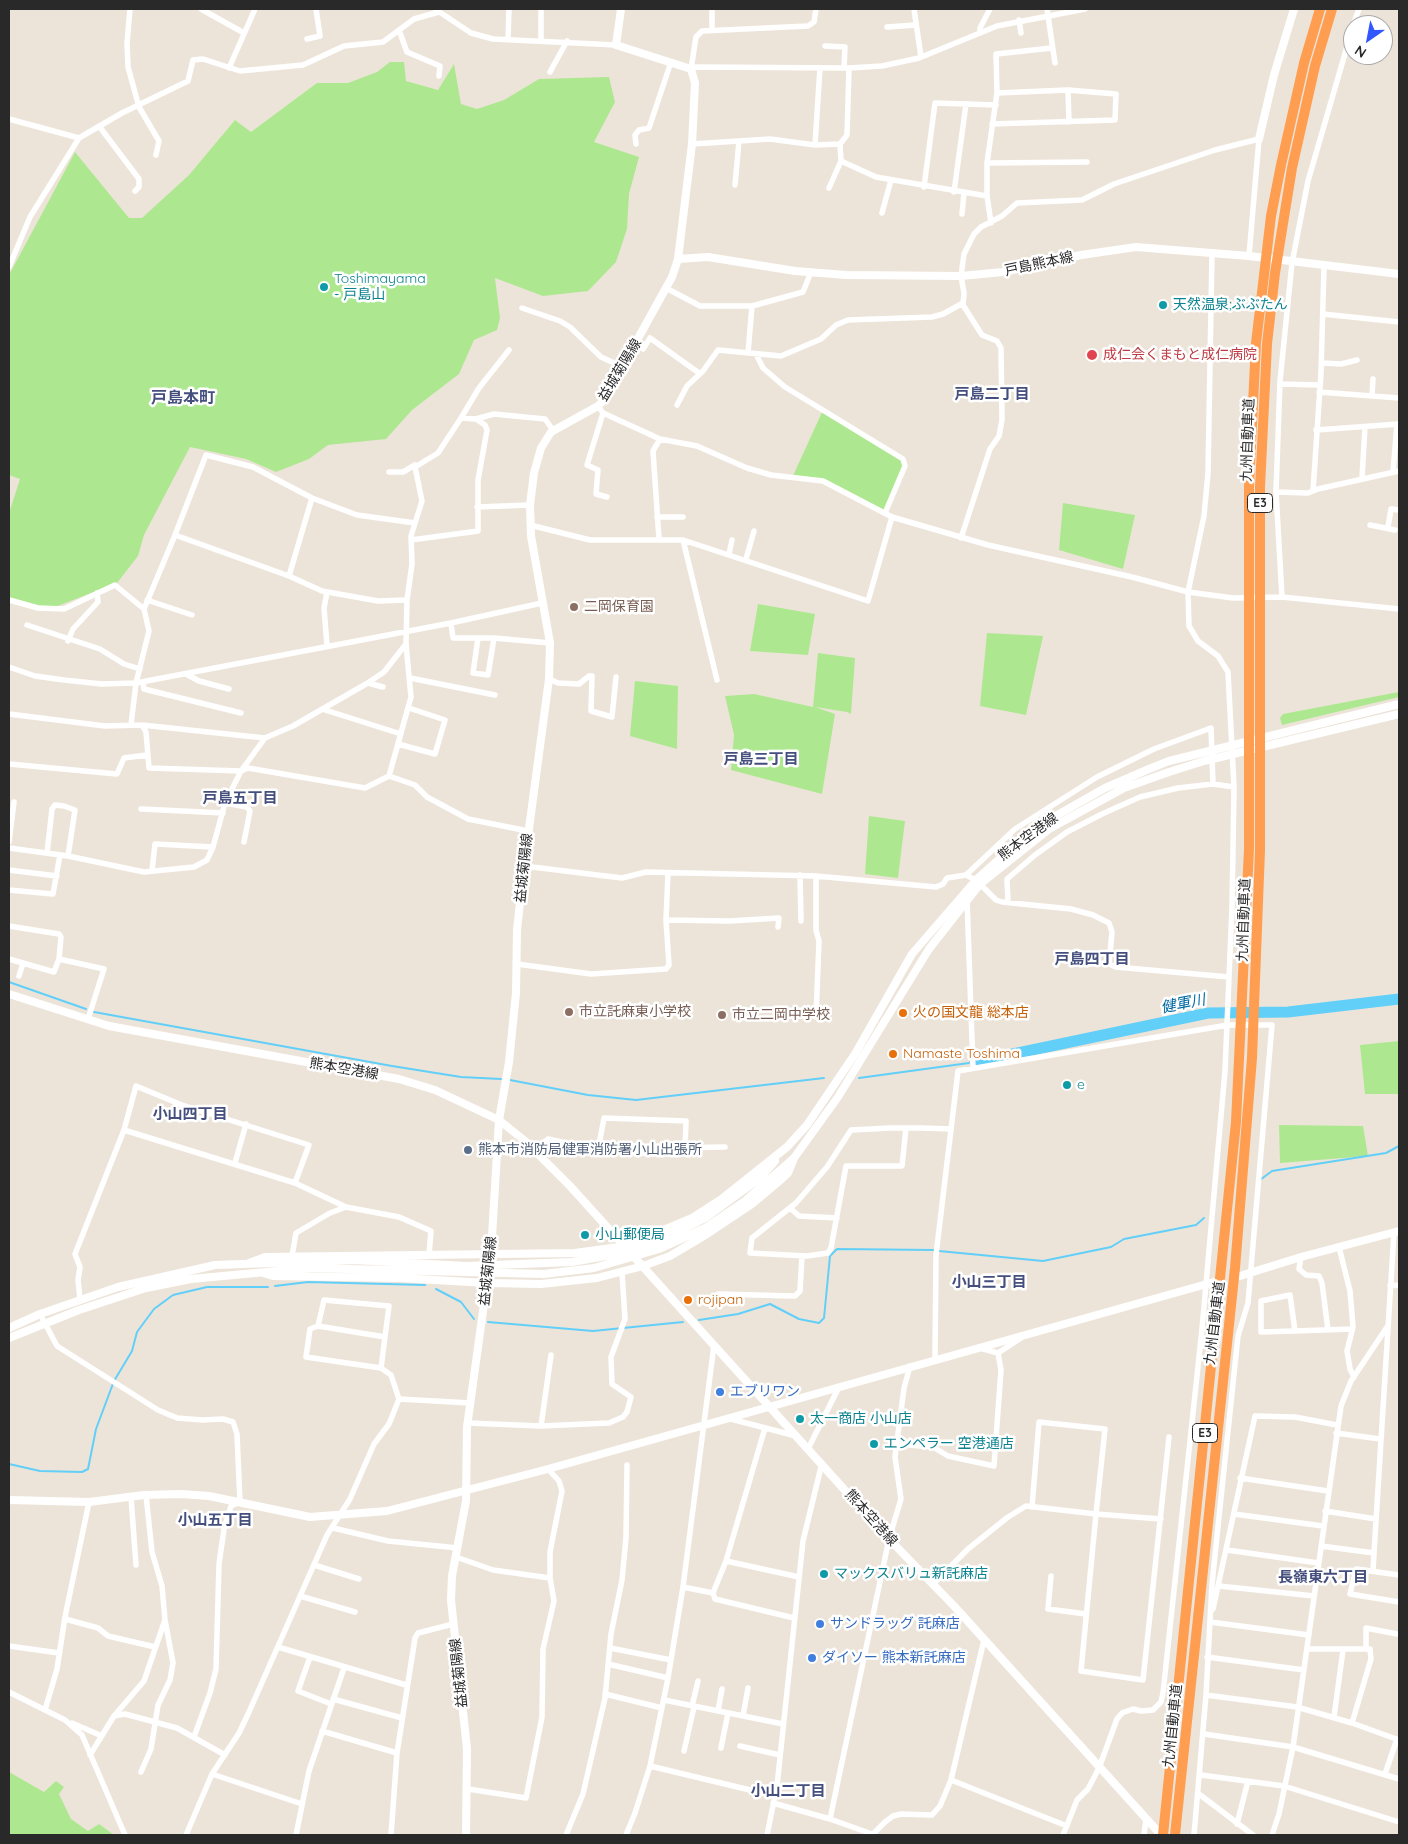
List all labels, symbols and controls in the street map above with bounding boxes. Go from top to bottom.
north arrow [1343,15,1393,65]
text: N [1351,41,1370,62]
street label: 戸島熊本線 [1003,249,1075,279]
place label: Toshimayama - 戸島山 [334,271,426,304]
marker: Toshimayama - 戸島山 [318,281,330,293]
place label: 天然温泉;ぶぶたん [1173,297,1288,313]
marker: 天然温泉;ぶぶたん [1157,299,1169,311]
street label: 益城菊陽線 [595,336,645,404]
place label: 成仁会くまもと成仁病院 [1103,347,1257,363]
marker: 成仁会くまもと成仁病院 [1085,348,1099,362]
district label: 戸島二丁目 [955,385,1029,403]
district label: 戸島本町 [151,388,215,408]
street label: 九州自動車道 [1238,398,1258,482]
road number: E3 [1248,493,1272,512]
place label: 二岡保育園 [584,599,654,615]
marker: 二岡保育園 [568,601,580,613]
district label: 戸島三丁目 [724,750,798,768]
district label: 戸島五丁目 [203,789,277,807]
street label: 熊本空港線 [995,810,1061,864]
street label: 益城菊陽線 [512,832,536,904]
street label: 九州自動車道 [1234,878,1254,962]
district label: 戸島四丁目 [1055,950,1129,968]
water label: 健軍川 [1159,991,1207,1017]
place label: 市立託麻東小学校 [579,1004,691,1020]
place label: 火の国文龍 総本店 [913,1005,1029,1021]
marker: 市立託麻東小学校 [563,1006,575,1018]
place label: 市立二岡中学校 [732,1007,830,1023]
marker: 火の国文龍 総本店 [897,1007,909,1019]
marker: 市立二岡中学校 [716,1009,728,1021]
place label: Namaste Toshima [903,1046,1020,1062]
marker: Namaste Toshima [887,1048,899,1060]
street label: 熊本空港線 [308,1055,380,1083]
place label: e [1077,1077,1085,1093]
marker: e [1061,1079,1073,1091]
district label: 小山四丁目 [153,1105,227,1123]
place label: 熊本市消防局健軍消防署小山出張所 [478,1142,702,1158]
marker: 熊本市消防局健軍消防署小山出張所 [462,1144,474,1156]
place label: 小山郵便局 [595,1227,665,1243]
marker: 小山郵便局 [579,1229,591,1241]
street label: 益城菊陽線 [476,1235,500,1307]
district label: 小山三丁目 [952,1273,1026,1291]
street label: 九州自動車道 [1202,1280,1228,1366]
place label: rojipan [698,1292,743,1308]
marker: rojipan [682,1294,694,1306]
place label: エブリワン [730,1384,800,1400]
marker: エブリワン [714,1386,726,1398]
place label: 太一商店 小山店 [810,1411,912,1427]
marker: 太一商店 小山店 [794,1413,806,1425]
road number: E3 [1192,1424,1218,1442]
place label: エンペラー 空港通店 [884,1436,1014,1452]
marker: エンペラー 空港通店 [868,1438,880,1450]
street label: 熊本空港線 [841,1486,901,1550]
district label: 小山五丁目 [178,1511,252,1529]
place label: マックスバリュ新託麻店 [834,1566,988,1582]
marker: マックスバリュ新託麻店 [818,1568,830,1580]
district label: 長嶺東六丁目 [1278,1568,1368,1586]
place label: サンドラッグ 託麻店 [830,1616,960,1632]
marker: サンドラッグ 託麻店 [814,1618,826,1630]
street label: 益城菊陽線 [447,1637,471,1709]
place label: ダイソー 熊本新託麻店 [822,1650,966,1666]
marker: ダイソー 熊本新託麻店 [806,1652,818,1664]
street label: 九州自動車道 [1160,1683,1186,1769]
district label: 小山二丁目 [751,1782,825,1800]

